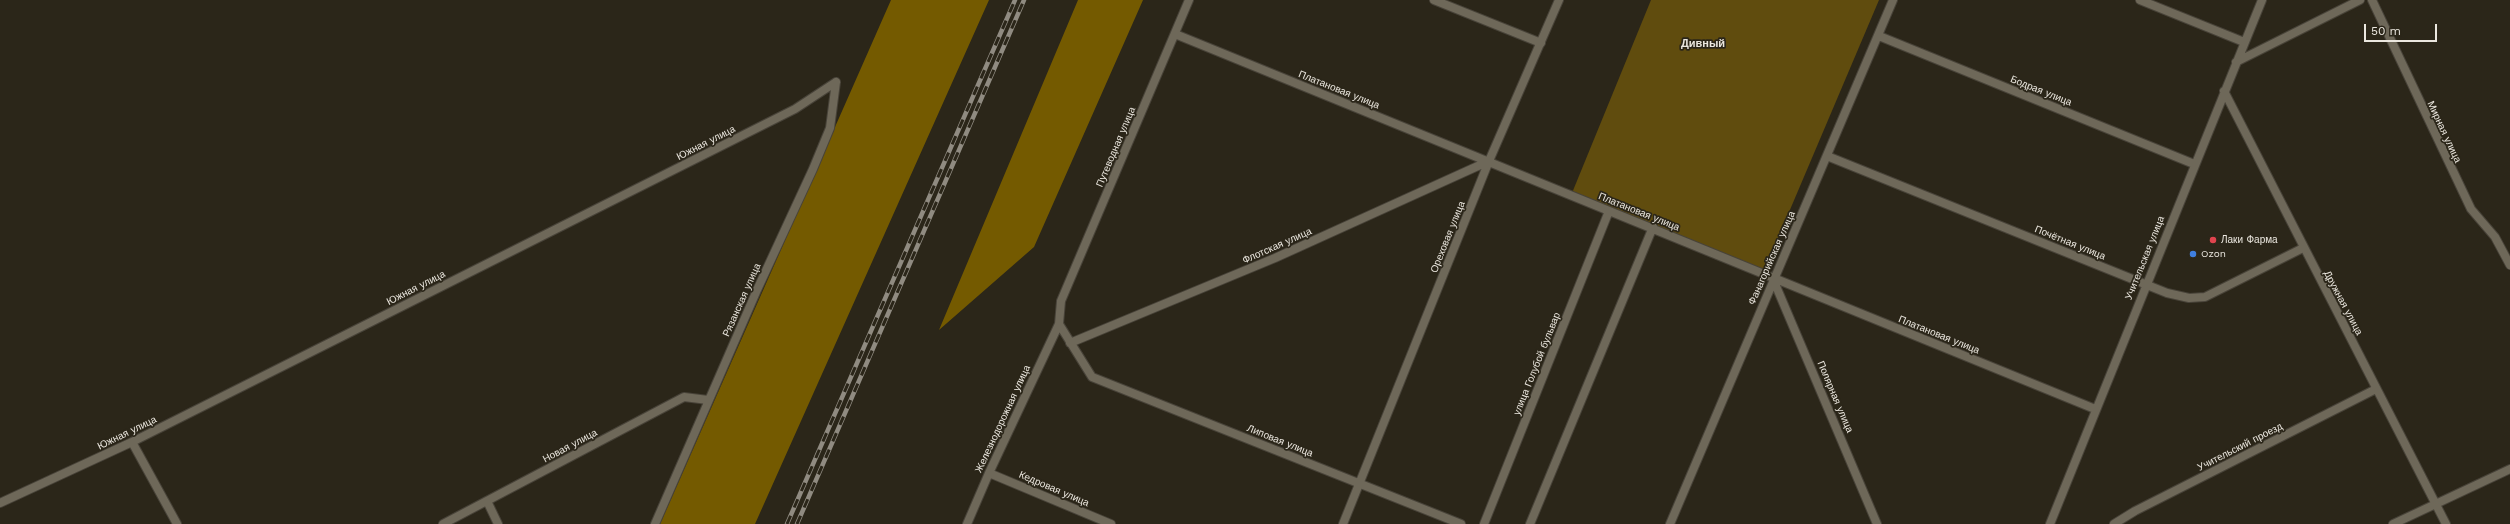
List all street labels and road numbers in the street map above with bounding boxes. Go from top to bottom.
street label: Платановая улица [1297,68,1381,112]
street label: Бодрая улица [2009,73,2073,109]
street label: Мирная улица [2424,99,2464,165]
street label: Путеводная улица [1094,105,1138,189]
street label: Южная улица [675,123,737,163]
street label: Платановая улица [1597,190,1681,234]
street label: Ореховая улица [1428,199,1468,275]
street label: Фанагорийская улица [1746,209,1798,307]
street label: Учительская улица [2123,214,2167,302]
street label: Почётная улица [2033,223,2107,263]
street label: Флотская улица [1241,225,1313,267]
street label: Рязанская улица [720,262,764,338]
street label: Южная улица [385,268,447,308]
street label: Дружная улица [2321,269,2365,337]
street label: улица Голубой бульвар [1511,311,1563,417]
street label: Платановая улица [1897,313,1981,357]
street label: Полярная улица [1814,359,1856,435]
street label: Железнодорожная улица [973,363,1033,475]
street label: Южная улица [96,414,158,452]
street label: Учительский проезд [2195,420,2285,474]
street label: Липовая улица [1245,422,1315,460]
street label: Новая улица [541,427,599,465]
street label: Кедровая улица [1017,469,1091,509]

